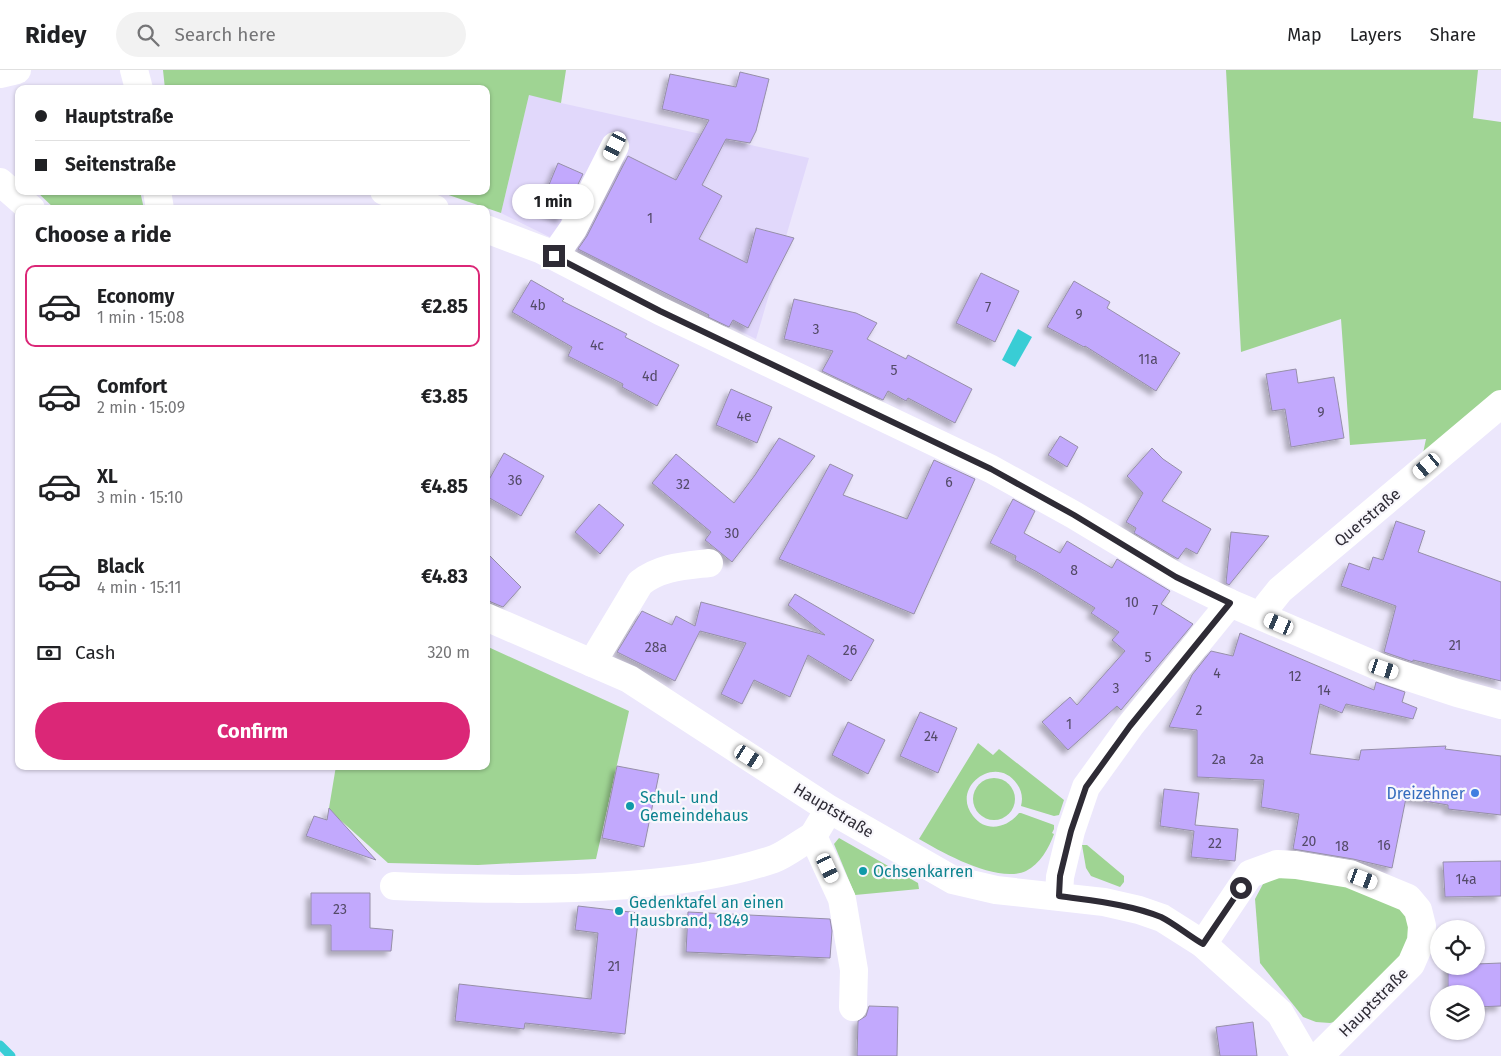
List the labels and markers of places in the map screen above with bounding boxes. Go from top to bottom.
place label: Dreizehner [1387,784,1466,803]
marker: Dreizehner [1469,787,1481,799]
place label: Schul- und Gemeindehaus [640,788,748,825]
marker: Schul- und Gemeindehaus [624,800,636,812]
place label: Ochsenkarren [873,862,973,881]
marker: Ochsenkarren [857,865,869,877]
place label: Gedenktafel an einen Hausbrand, 1849 [629,893,784,930]
marker: Gedenktafel an einen Hausbrand, 1849 [613,905,625,917]

